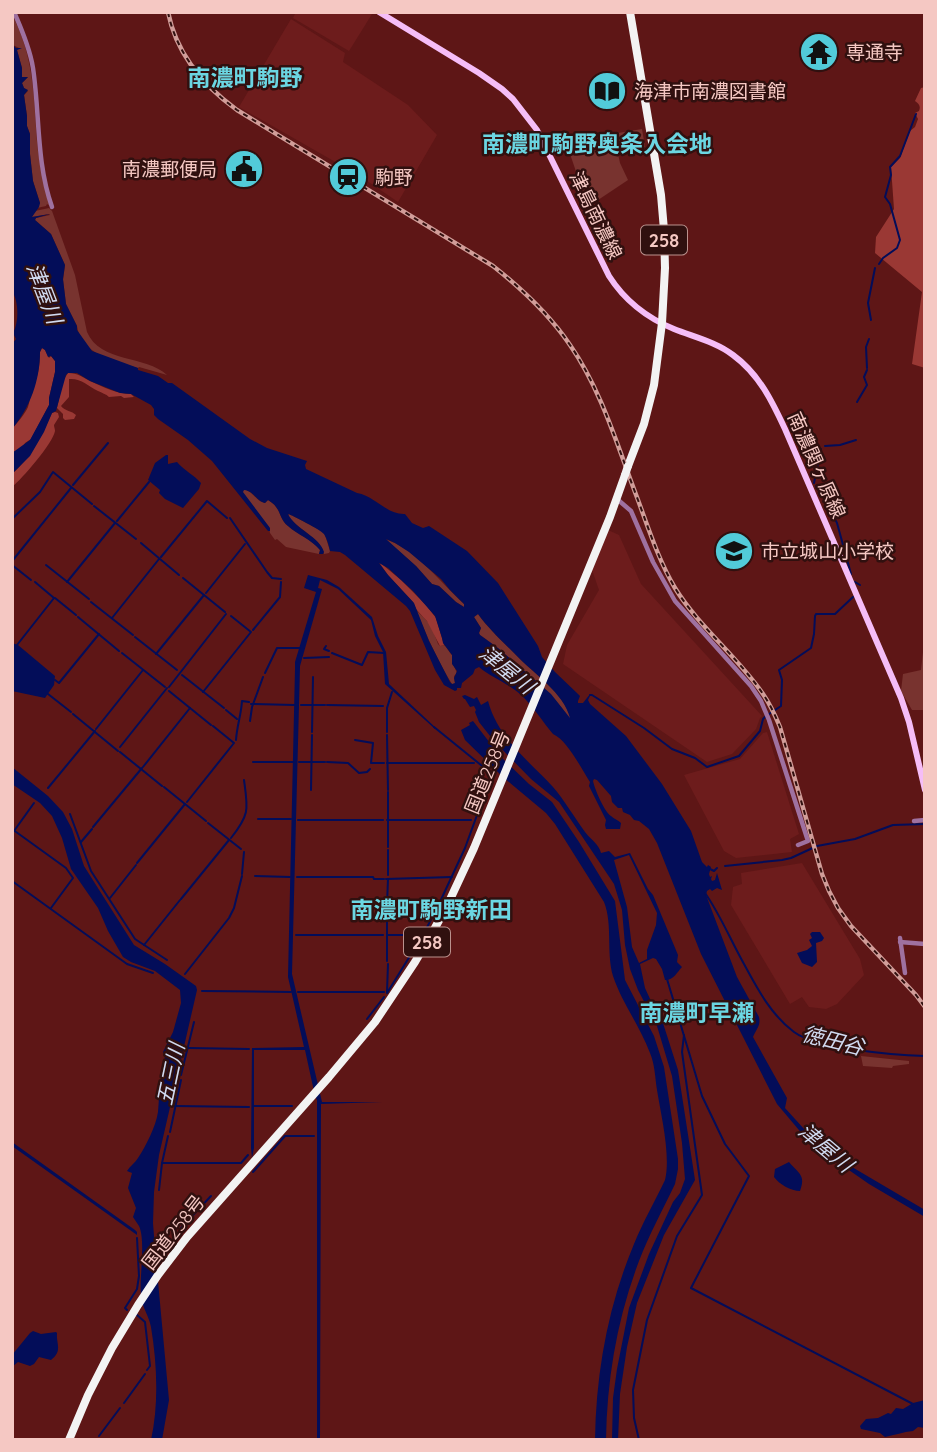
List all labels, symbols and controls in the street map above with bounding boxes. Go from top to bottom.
temple icon: 専通寺 [798,31,840,73]
place label: 専通寺 [846,40,903,64]
district label: 南濃町駒野 [188,63,303,92]
library icon: 海津市南濃図書館 [586,70,628,112]
place label: 海津市南濃図書館 [634,79,786,103]
district label: 南濃町駒野奥条入会地 [482,129,712,158]
public building icon: 南濃郵便局 [223,148,265,190]
station icon: 駒野 [327,156,369,198]
place label: 南濃郵便局 [122,157,217,181]
place label: 駒野 [375,165,413,189]
street label: 津島南濃線 [564,167,628,263]
road number: 258 [641,226,687,254]
water label: 津屋川 [22,259,69,329]
street label: 南濃関ヶ原線 [783,408,851,522]
school or university icon: 市立城山小学校 [713,530,755,572]
place label: 市立城山小学校 [761,539,894,563]
water label: 津屋川 [474,639,541,700]
street label: 国道258号 [459,727,515,817]
district label: 南濃町駒野新田 [351,895,512,924]
road number: 258 [404,928,450,957]
district label: 南濃町早瀬 [640,998,755,1027]
water label: 徳田谷 [799,1020,869,1061]
water label: 五三川 [151,1039,190,1108]
water label: 津屋川 [794,1117,860,1178]
street label: 国道258号 [136,1190,210,1274]

